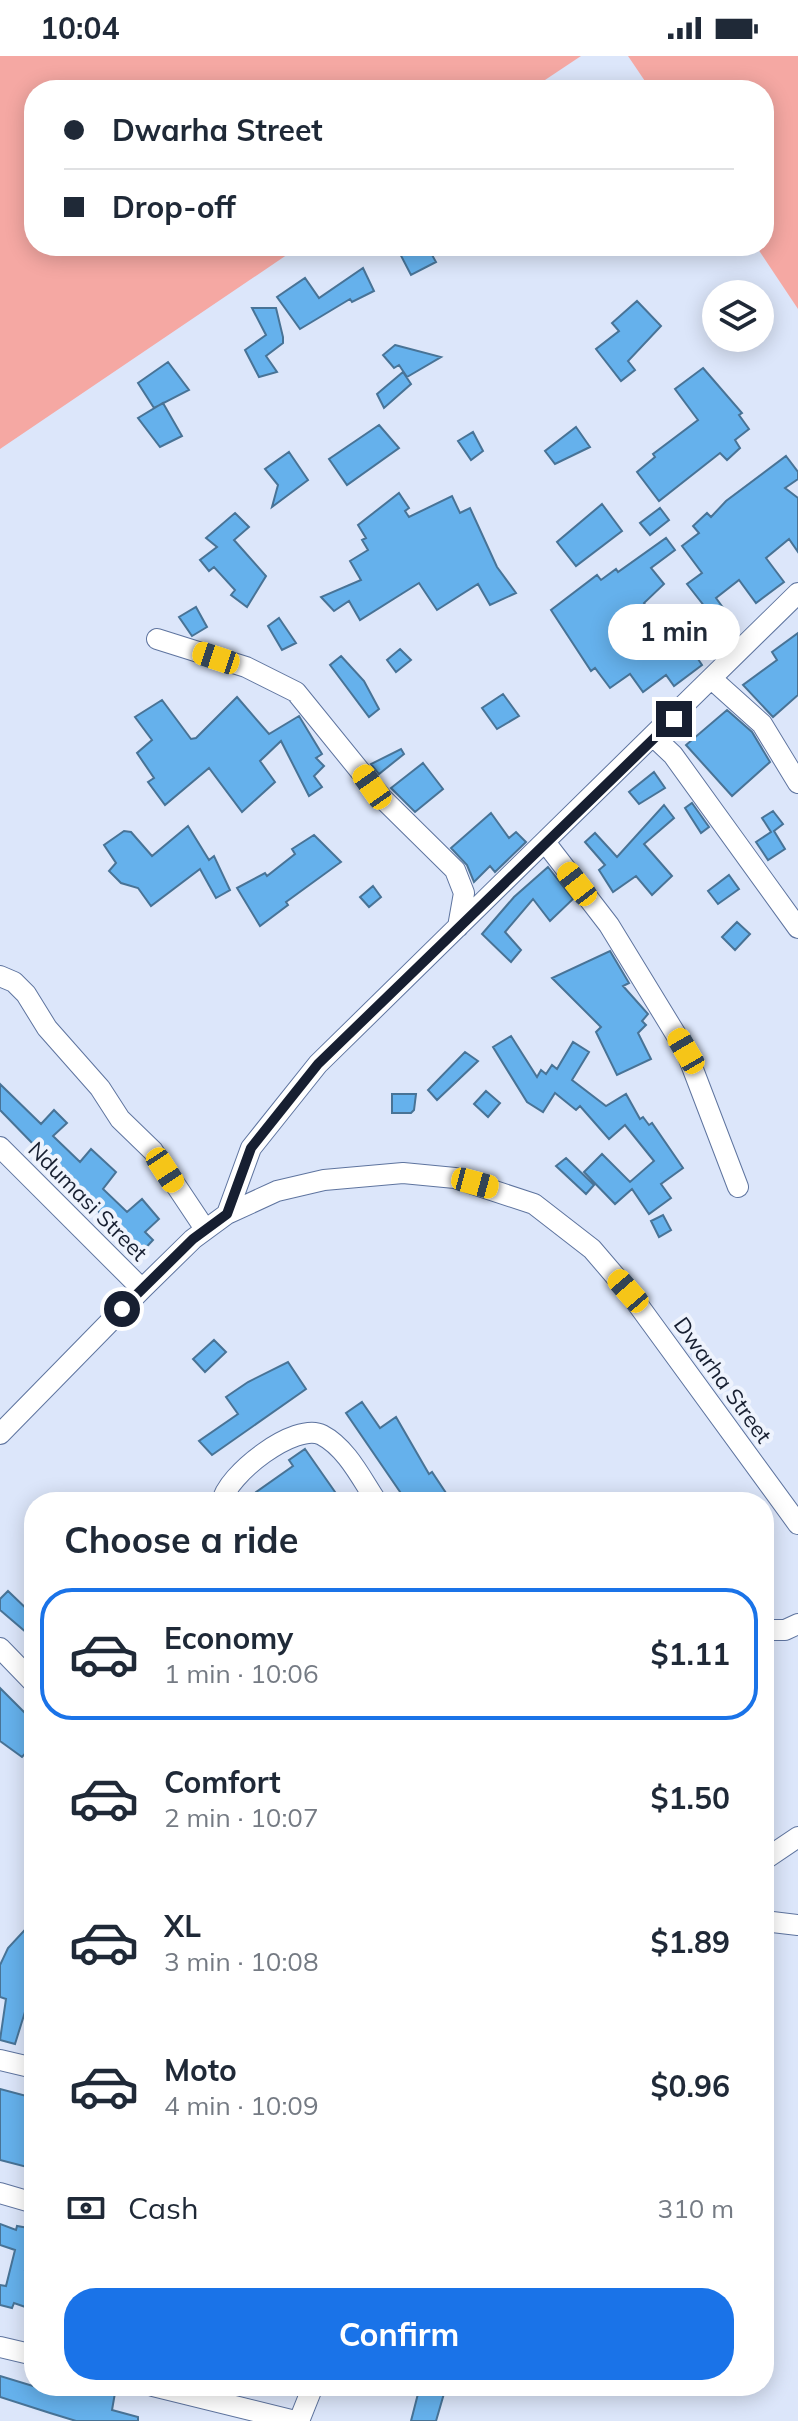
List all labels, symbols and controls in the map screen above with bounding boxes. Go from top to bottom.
text: 10:04 [40,9,119,47]
text: Dwarha Street [112,111,323,149]
text: Drop-off [112,188,236,226]
map controls [702,280,774,352]
button: layers [702,280,774,352]
callout: 1 min [608,603,740,659]
text: 1 min [640,615,708,648]
car [189,639,243,677]
route end [656,701,692,737]
car [348,760,396,814]
car [553,858,601,910]
car [664,1024,708,1078]
street label: Ndumasi Street [22,1135,154,1267]
car [142,1143,188,1197]
car [449,1165,501,1201]
car [603,1265,653,1317]
route start [104,1291,140,1327]
street label: Dwarha Street [668,1311,778,1449]
text: Choose a ride [64,1517,298,1562]
icon: car [68,1618,140,1690]
text: Economy [164,1619,293,1657]
text: $1.11 [651,1635,730,1673]
text: 1 min · 10:06 [164,1657,319,1690]
icon: car [68,1762,140,1834]
text: Comfort [164,1763,281,1801]
text: $1.50 [651,1779,730,1817]
text: 2 min · 10:07 [164,1801,319,1834]
icon: car [68,1906,140,1978]
text: XL [164,1907,201,1945]
text: $1.89 [651,1923,730,1961]
text: 3 min · 10:08 [164,1945,319,1978]
icon: car [68,2050,140,2122]
text: Moto [164,2051,237,2089]
text: $0.96 [651,2067,730,2105]
text: 4 min · 10:09 [164,2089,319,2122]
icon: cash [64,2186,108,2230]
text: Cash [128,2189,199,2227]
text: 310 m [658,2192,734,2225]
button: Confirm [64,2288,734,2380]

